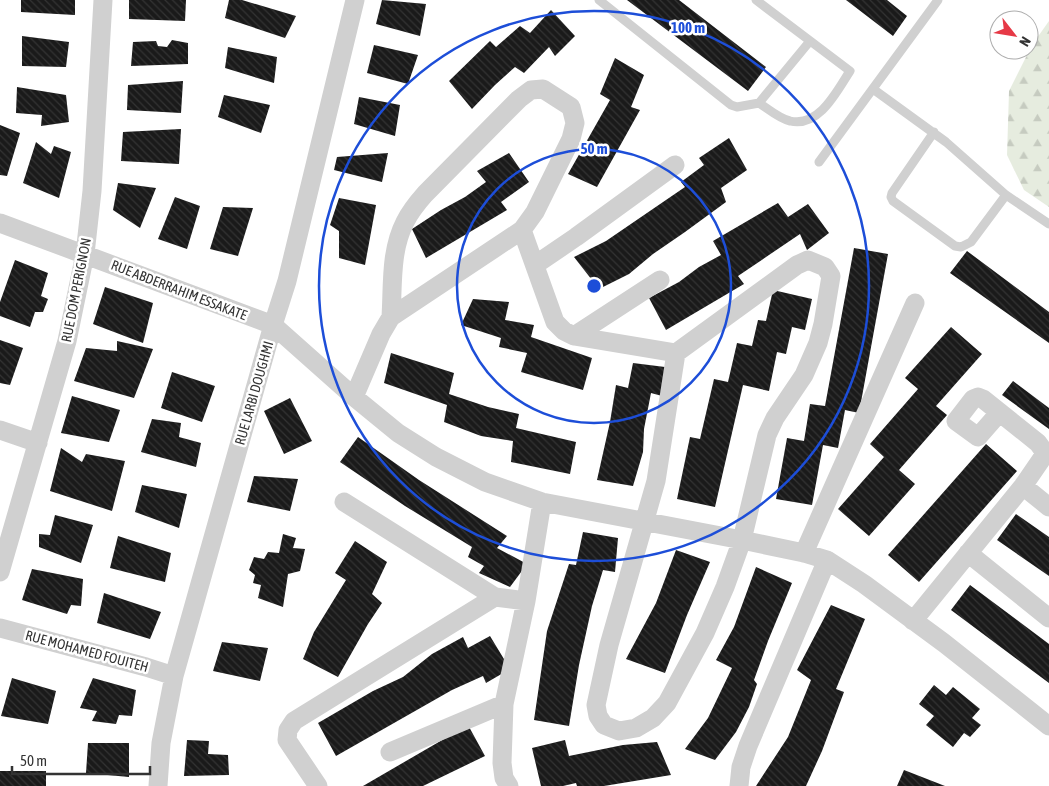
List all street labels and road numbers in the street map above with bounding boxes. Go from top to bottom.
street label: RUE DOM PERIGNON [58,236,94,344]
street label: RUE ABDERRAHIM ESSAKATE [109,257,249,323]
street label: RUE LARBI DOUGHMI [232,339,276,447]
street label: RUE MOHAMED FOUITEH [24,627,150,675]

